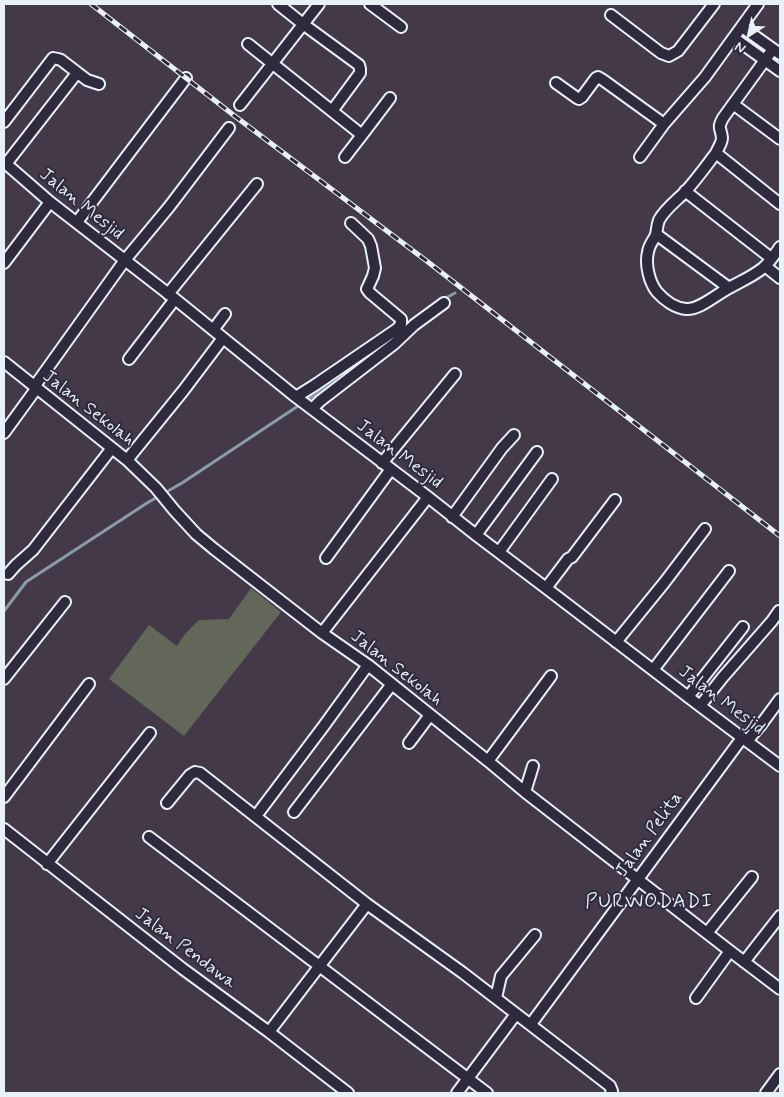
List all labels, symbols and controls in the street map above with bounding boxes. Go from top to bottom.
north arrow [724,10,774,60]
text: N [731,37,749,57]
street label: Jalan Mesjid [35,165,127,245]
street label: Jalan Sekolah [38,366,138,452]
street label: Jalan Mesjid [352,416,446,494]
street label: Jalan Sekolah [346,626,446,712]
street label: Jalan Mesjid [674,662,768,740]
street label: Jalan Pelita [612,788,688,882]
district label: PURWODADI [586,891,712,915]
street label: Jalan Pendawa [130,904,240,994]

